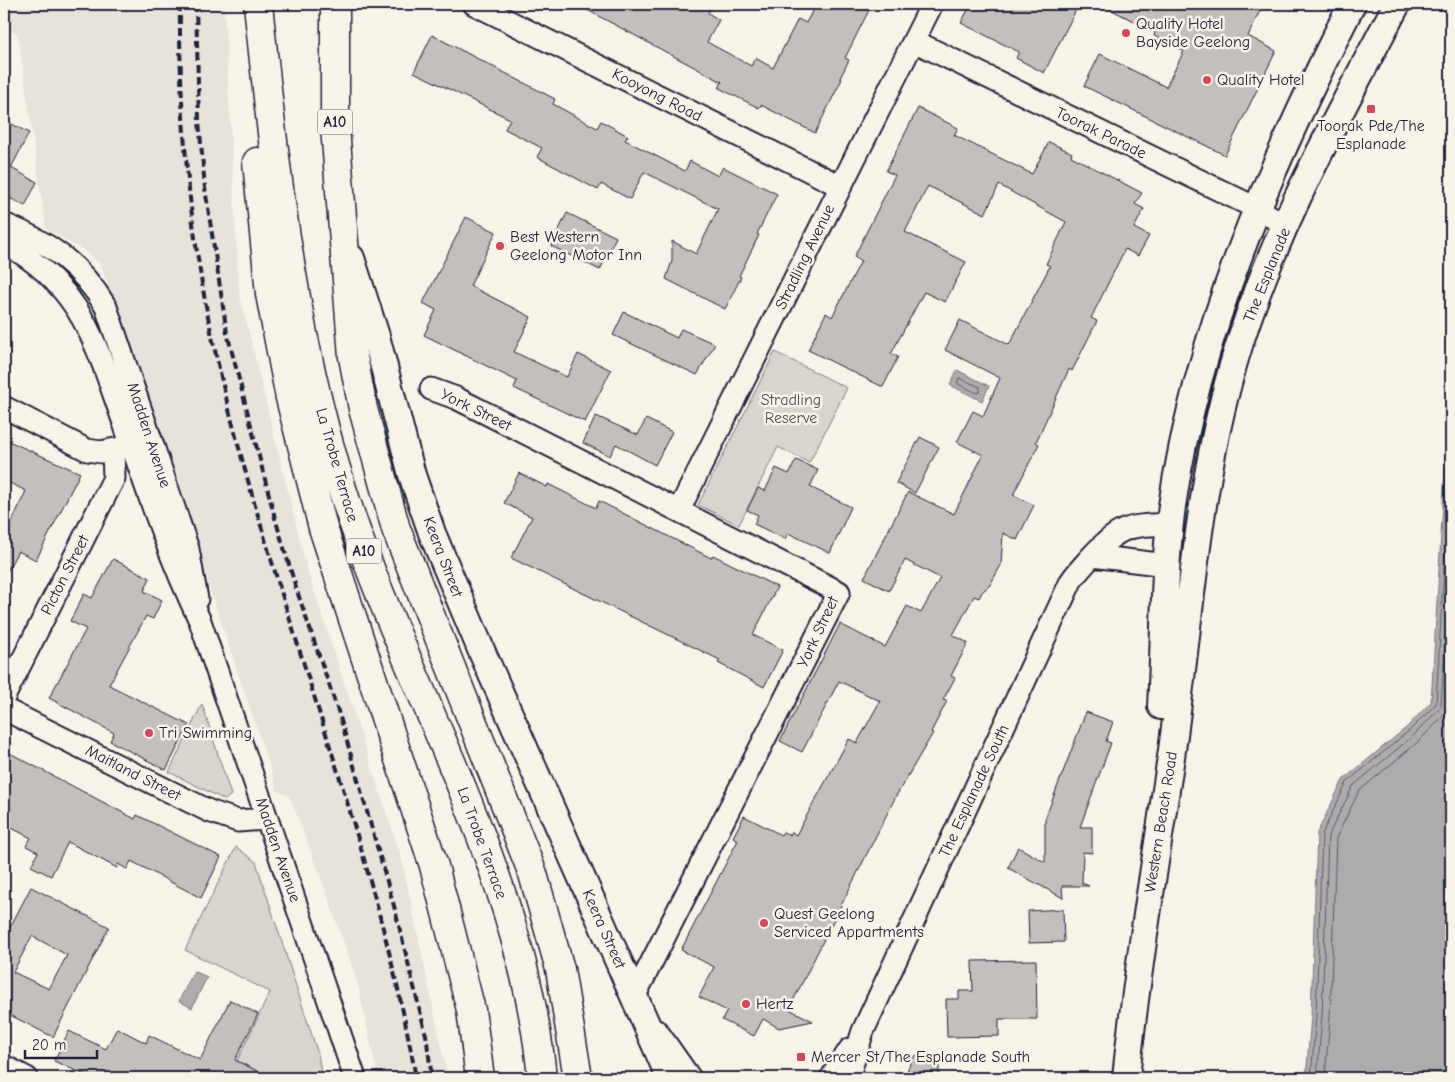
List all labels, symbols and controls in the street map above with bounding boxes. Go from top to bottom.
place label: Quality Hotel Bayside Geelong [1136,15,1250,51]
marker: Quality Hotel Bayside Geelong [1120,27,1132,39]
street label: Kooyong Road [609,65,705,125]
place label: Quality Hotel [1217,71,1305,89]
marker: Quality Hotel [1201,74,1213,86]
street label: Toorak Parade [1053,103,1149,163]
marker: Toorak Pde/The Esplanade [1365,103,1377,115]
road number: A10 [318,110,352,134]
place label: Toorak Pde/The Esplanade [1317,117,1425,153]
street label: Stradling Avenue [772,201,838,313]
street label: The Esplanade [1240,225,1294,325]
place label: Best Western Geelong Motor Inn [510,228,642,264]
marker: Best Western Geelong Motor Inn [494,240,506,252]
street label: Madden Avenue [124,380,174,490]
street label: York Street [438,385,515,435]
park label: Stradling Reserve [761,391,821,427]
street label: La Trobe Terrace [312,406,362,524]
street label: Keera Street [419,514,467,600]
street label: Picton Street [37,532,93,618]
road number: A10 [346,538,382,564]
street label: York Street [794,593,843,670]
street label: The Esplanade South [935,722,1013,860]
place label: Tri Swimming [159,724,252,742]
marker: Tri Swimming [143,727,155,739]
street label: Maitland Street [82,741,184,805]
street label: Western Beach Road [1141,750,1181,894]
street label: La Trobe Terrace [453,785,511,901]
street label: Madden Avenue [252,795,304,905]
street label: Keera Street [579,887,630,972]
place label: Quest Geelong Serviced Appartments [774,905,924,941]
marker: Quest Geelong Serviced Appartments [758,917,770,929]
place label: Hertz [756,995,794,1013]
marker: Hertz [740,998,752,1010]
scale bar [25,1027,98,1059]
text: 20 m [32,1036,66,1054]
place label: Mercer St/The Esplanade South [811,1048,1030,1066]
marker: Mercer St/The Esplanade South [795,1051,807,1063]

